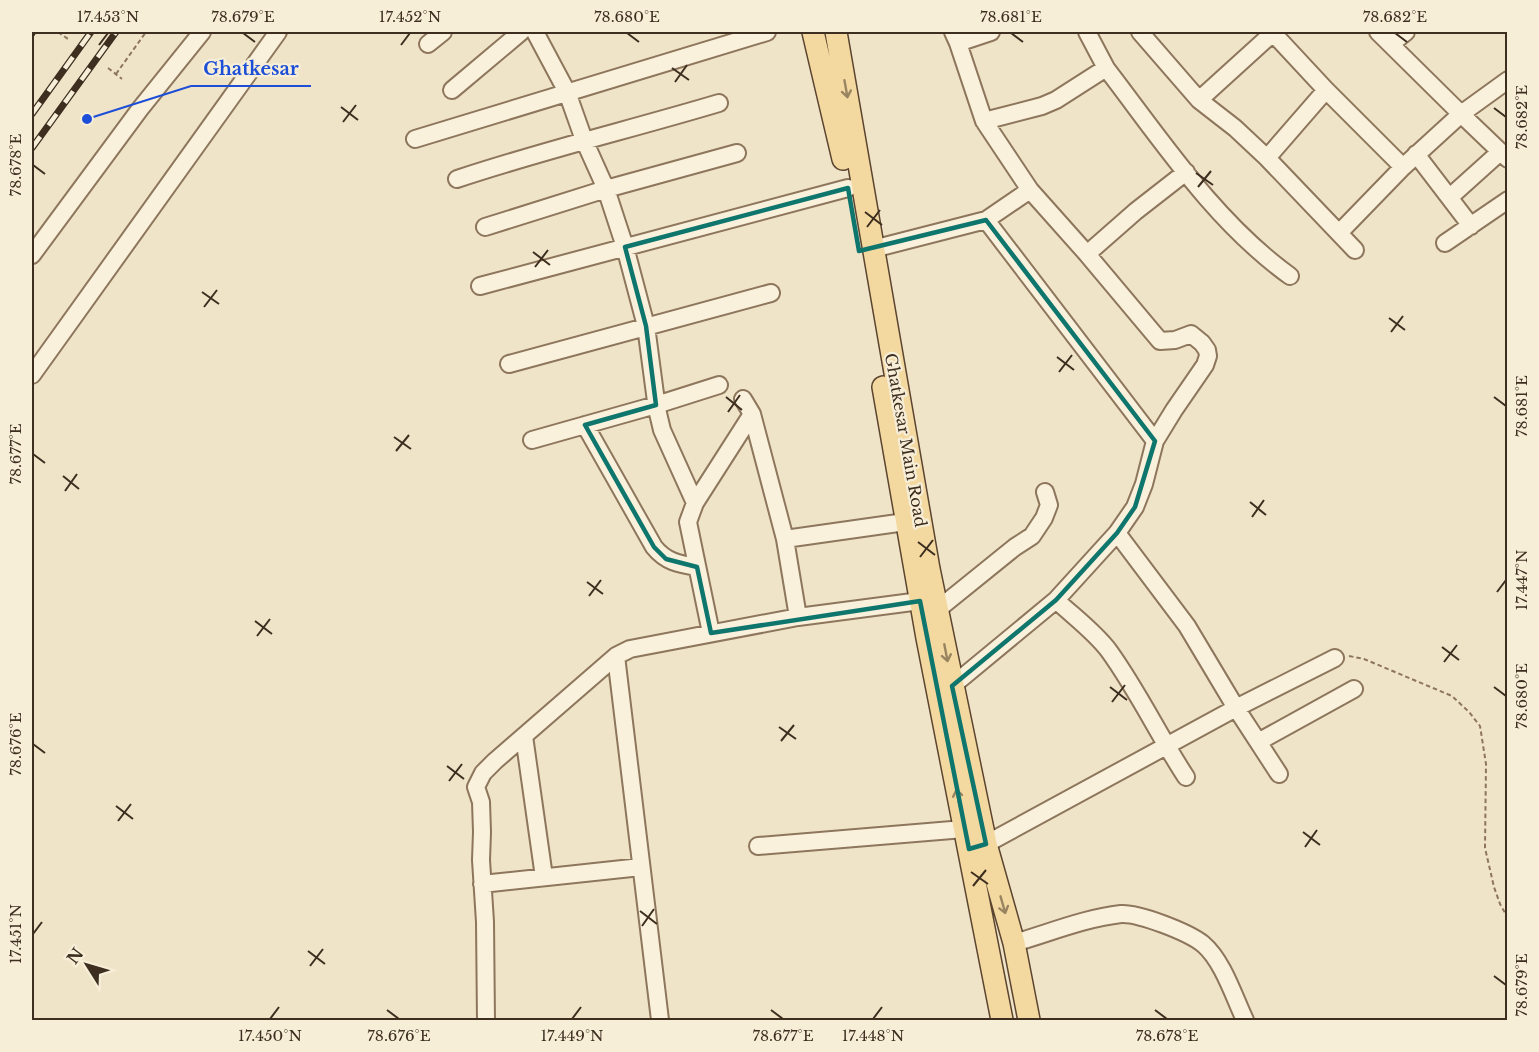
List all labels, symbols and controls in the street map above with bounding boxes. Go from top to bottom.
text: 17.453°N [77,7,139,26]
text: 78.679°E [211,7,275,26]
text: 17.452°N [379,7,441,26]
text: 78.680°E [594,7,660,26]
text: 78.681°E [980,7,1042,26]
text: 78.682°E [1363,7,1427,26]
callout: Ghatkesar [191,50,311,86]
text: Ghatkesar [203,58,299,80]
one-way arrow [840,79,851,99]
text: 78.682°E [1512,85,1531,149]
text: 78.678°E [6,134,25,196]
street label: Ghatkesar Main Road [881,352,931,529]
text: 78.681°E [1512,375,1531,437]
text: 78.677°E [6,423,25,485]
text: 17.447°N [1512,549,1531,611]
one-way arrow [941,643,952,663]
text: 78.680°E [1512,663,1531,729]
text: 78.676°E [6,712,25,776]
one-way arrow [952,789,963,809]
one-way arrow [998,895,1009,914]
text: 17.451°N [6,904,25,964]
north arrow [57,935,117,995]
text: N [63,944,88,968]
text: 78.679°E [1512,953,1531,1017]
text: 17.450°N [238,1026,302,1045]
text: 78.676°E [367,1026,431,1045]
text: 17.449°N [540,1026,604,1045]
text: 78.677°E [752,1026,814,1045]
text: 17.448°N [842,1026,904,1045]
text: 78.678°E [1136,1026,1198,1045]

